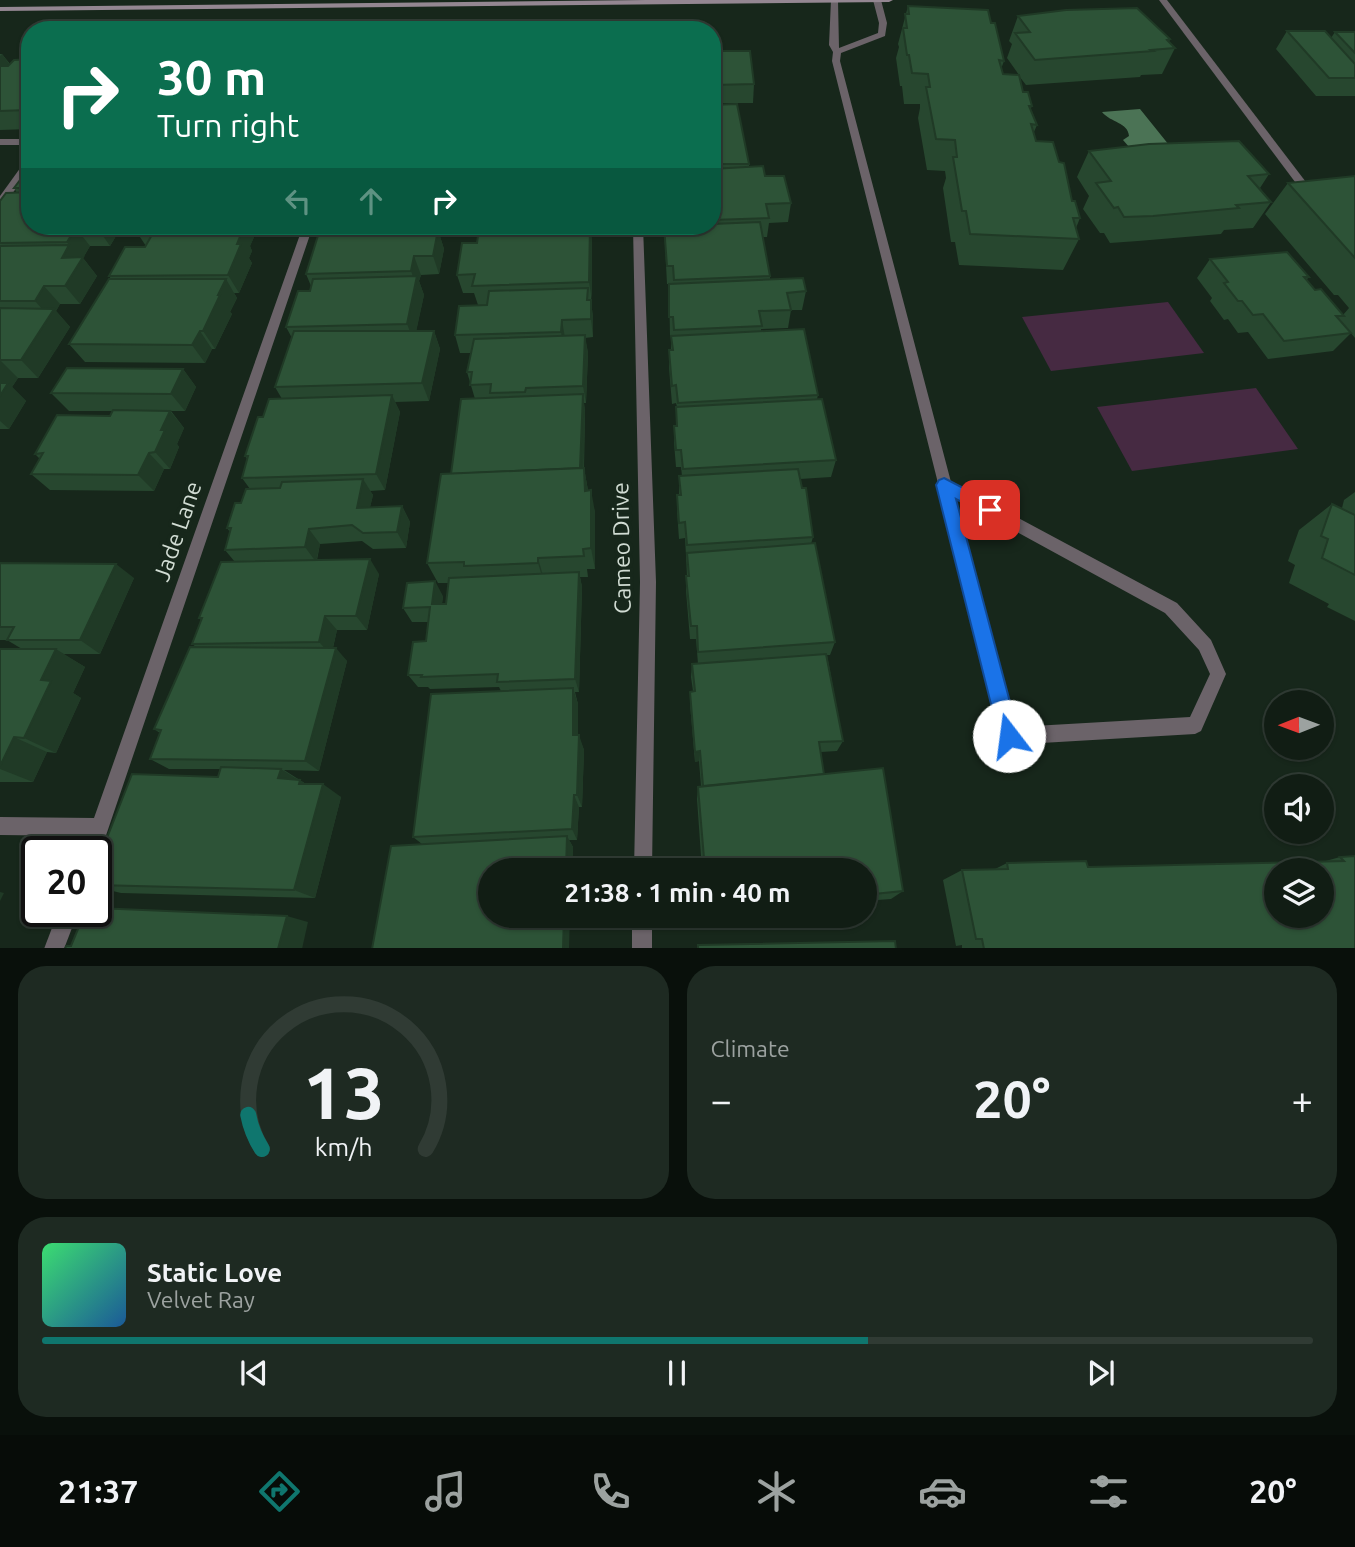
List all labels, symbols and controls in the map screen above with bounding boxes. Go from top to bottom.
icon: right [42,49,133,140]
text: 30 m [157,49,266,104]
text: Turn right [157,107,299,143]
icon: left [279,182,317,220]
icon: ahead [352,182,390,220]
icon: right [425,182,463,220]
street label: Jade Lane [148,478,206,584]
pin [960,480,1020,540]
street label: Cameo Drive [607,482,635,614]
icon: arrive [971,491,1009,529]
north arrow [1264,690,1334,760]
map controls [1264,690,1334,928]
position arrow [972,699,1046,773]
button: sound [1264,774,1334,844]
speed limit sign: 20 [21,836,112,927]
button: layers [1264,858,1334,928]
text: 21:38 · 1 min · 40 m [564,878,791,907]
text: Climate [711,1036,790,1061]
text: 13 [302,1051,384,1133]
text: 20° [973,1070,1050,1128]
text: − [711,1079,732,1121]
text: + [1292,1079,1313,1121]
text: km/h [314,1132,372,1160]
text: Static Love [147,1258,282,1287]
text: Velvet Ray [147,1287,255,1312]
icon: previous [235,1354,273,1392]
icon: pause [658,1354,696,1392]
icon: next [1082,1354,1120,1392]
icon: directions [255,1467,304,1516]
icon: music [421,1467,470,1516]
icon: phone [586,1467,635,1516]
icon: climate [752,1467,801,1516]
icon: car [918,1467,967,1516]
icon: filters [1084,1467,1133,1516]
text: 21:37 [58,1473,138,1509]
text: 20° [1249,1473,1297,1509]

